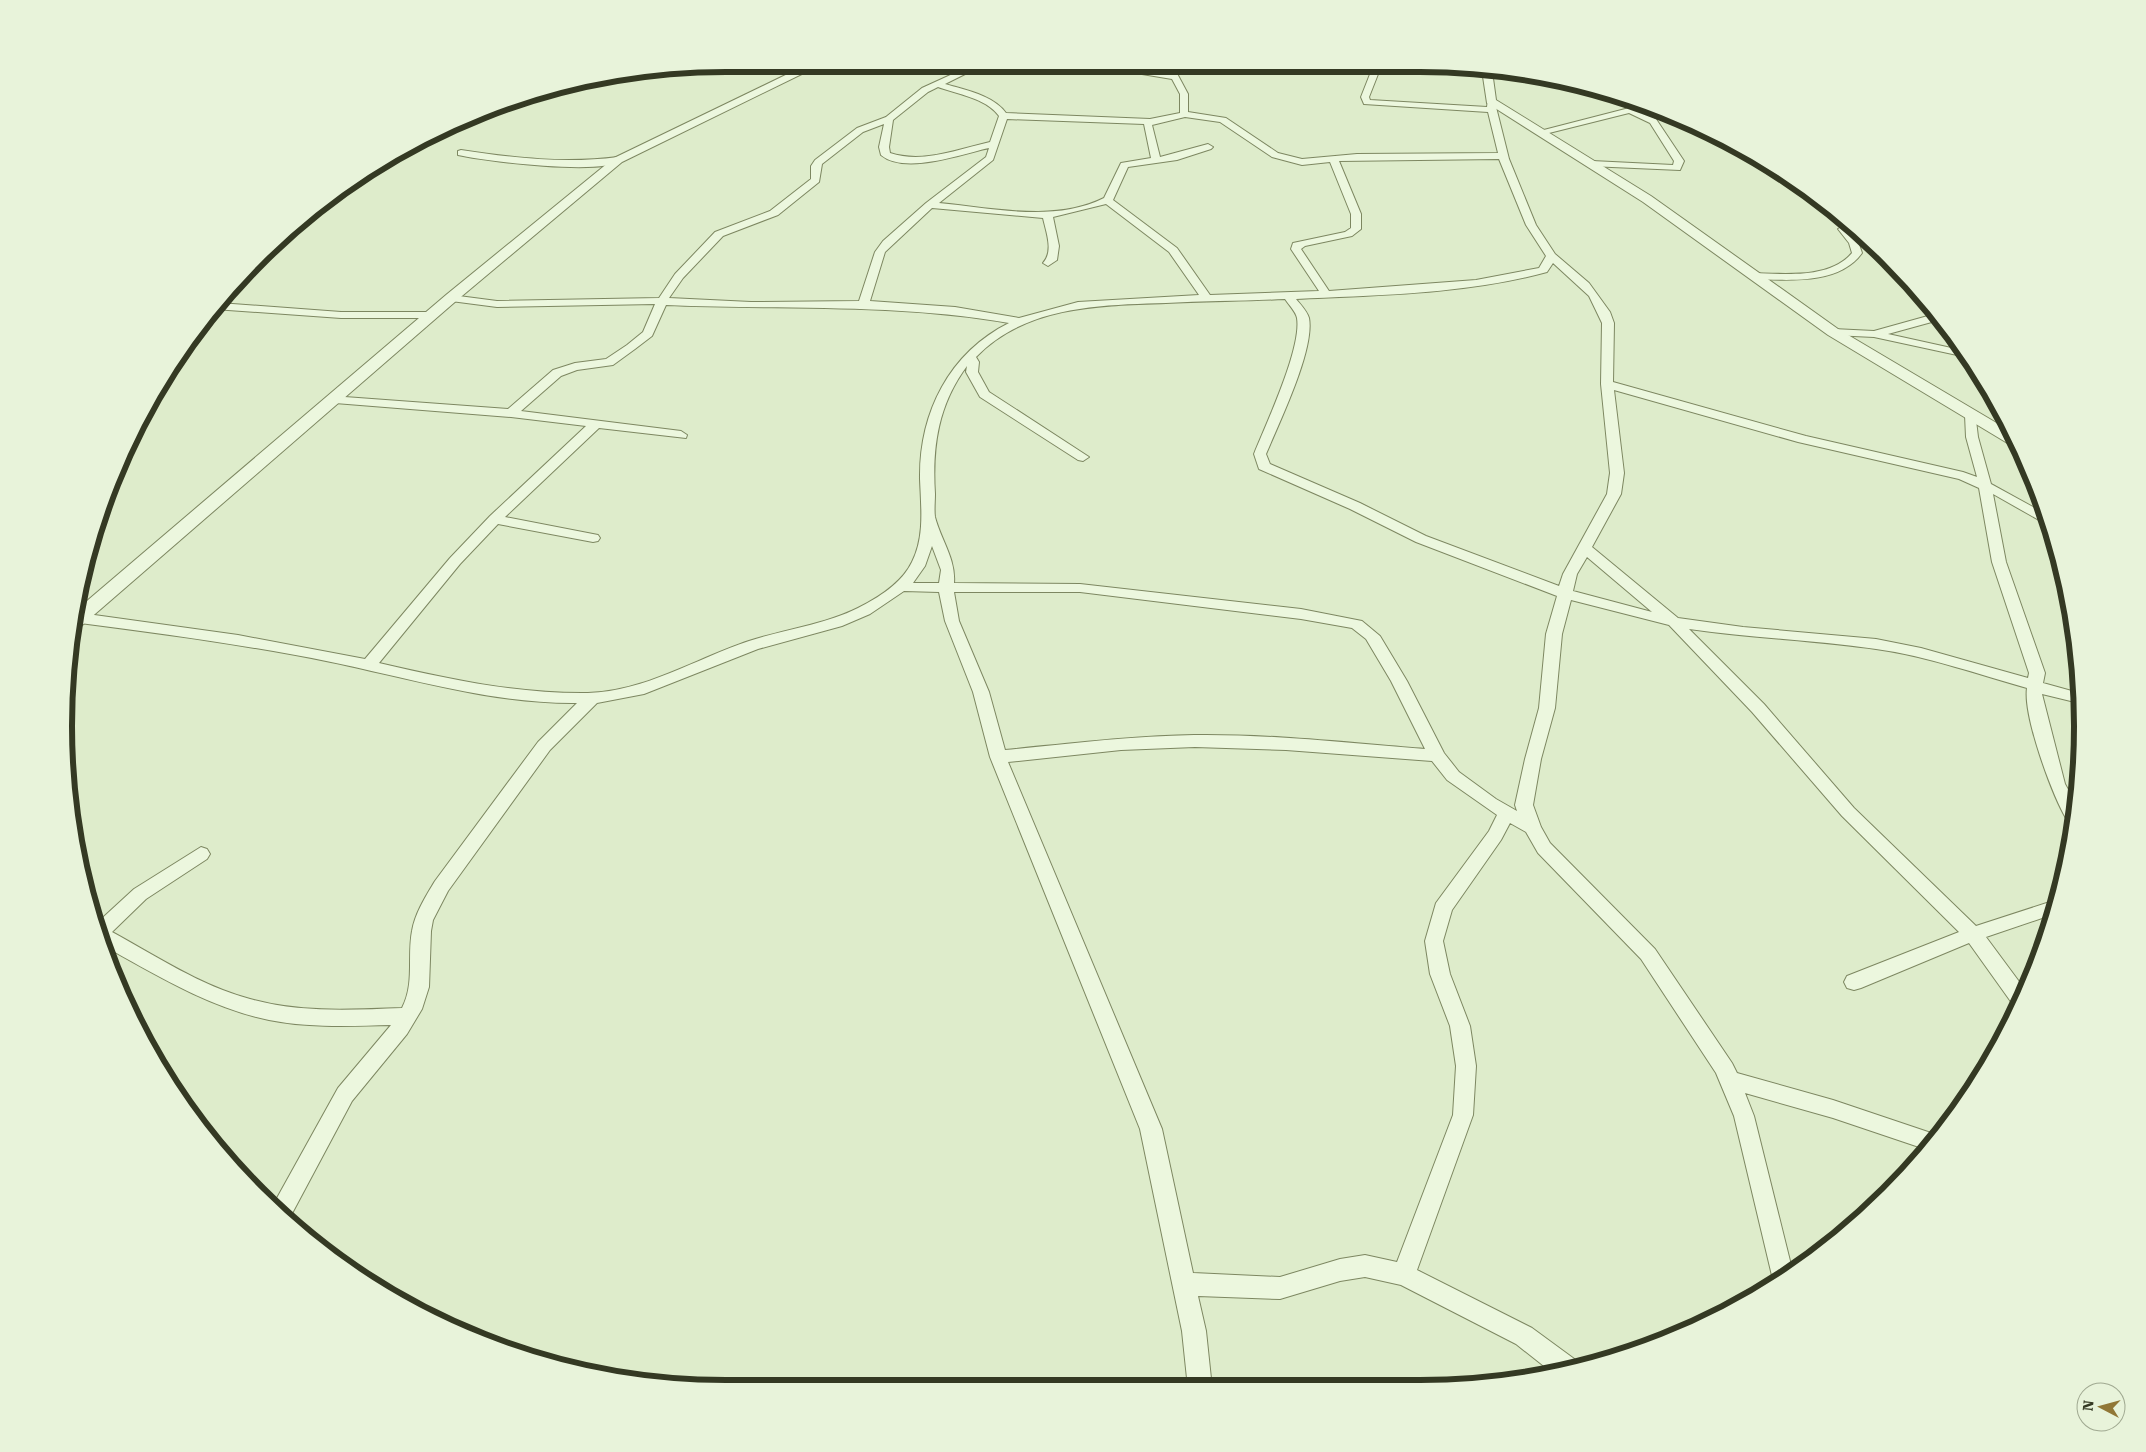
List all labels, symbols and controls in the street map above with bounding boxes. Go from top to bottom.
north arrow [2076,1382,2126,1432]
text: N [2080,1399,2097,1412]

